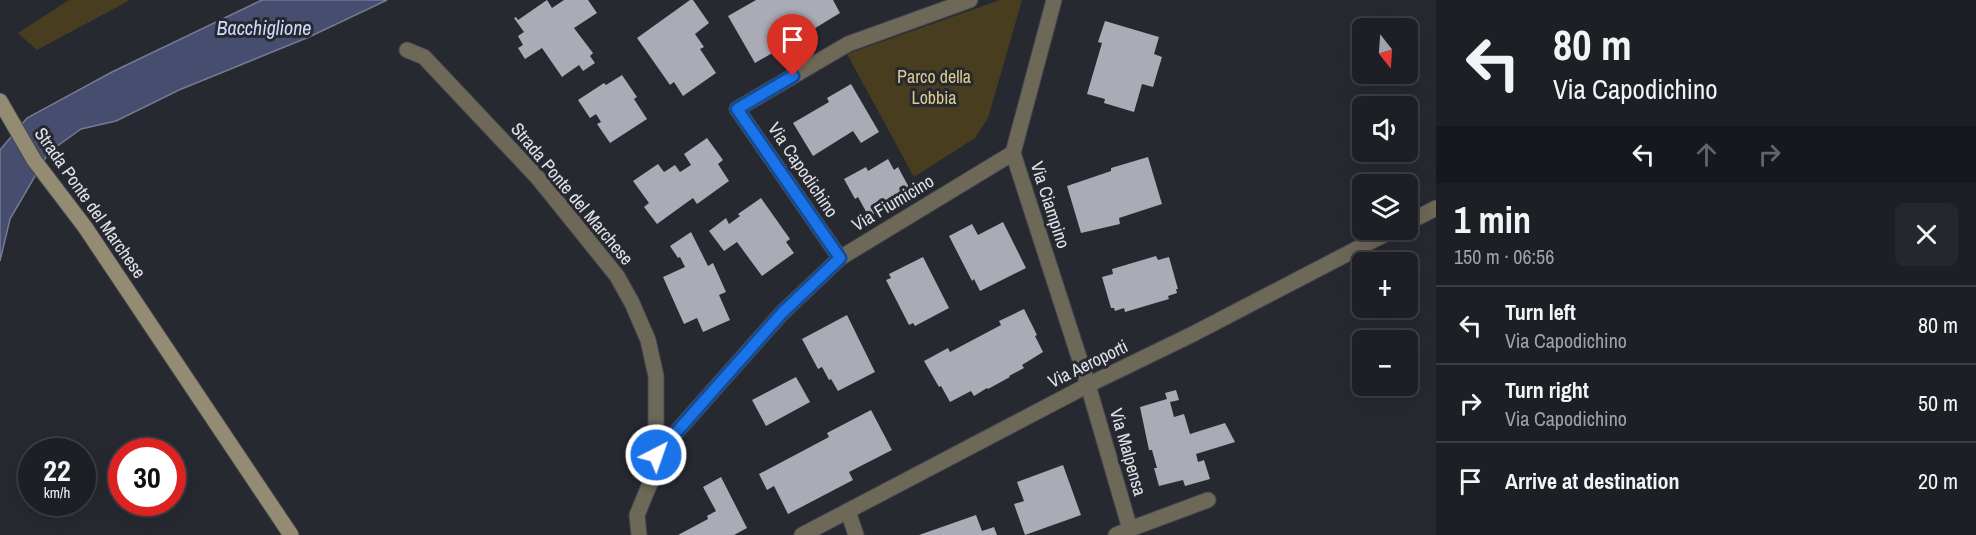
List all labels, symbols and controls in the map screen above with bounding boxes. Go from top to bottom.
water label: Bacchiglione [217,14,311,41]
pin [767,14,818,76]
text: 80 m [1553,17,1632,73]
north arrow [1352,18,1418,84]
map controls [1352,18,1418,396]
icon: arrive [776,23,809,56]
icon: left [1454,24,1532,102]
park label: Parco della Lobbia [897,64,971,110]
text: Via Capodichino [1553,71,1718,107]
button: sound [1352,96,1418,162]
street label: Strada Ponte del Marchese [505,117,639,270]
street label: Via Capodichino [762,117,844,222]
street label: Strada Ponte del Marchese [29,122,152,283]
icon: left [1627,138,1660,171]
icon: ahead [1690,138,1723,171]
icon: right [1753,138,1786,171]
street label: Via Ciampino [1025,158,1076,252]
street label: Via Fiumicino [847,168,938,237]
button: layers [1352,174,1418,240]
text: 1 min [1454,196,1531,244]
button: close [1895,203,1958,266]
text: 150 m · 06:56 [1454,243,1554,270]
button: + [1352,252,1418,318]
text: Turn left [1505,297,1576,327]
icon: left [1454,309,1487,342]
text: 80 m [1918,310,1958,340]
text: Via Capodichino [1505,327,1627,354]
button: − [1352,330,1418,396]
street label: Via Aeroporti [1044,333,1132,394]
text: Turn right [1505,375,1589,405]
icon: right [1454,387,1487,420]
text: 50 m [1918,388,1958,418]
street label: Via Malpensa [1104,405,1153,499]
text: Via Capodichino [1505,405,1627,432]
position arrow [624,423,688,487]
speed limit sign: 30 [108,438,186,516]
text: 22 [43,450,71,490]
icon: arrive [1454,465,1487,498]
text: Arrive at destination [1505,466,1679,496]
text: 20 m [1918,466,1958,496]
text: km/h [44,482,70,503]

